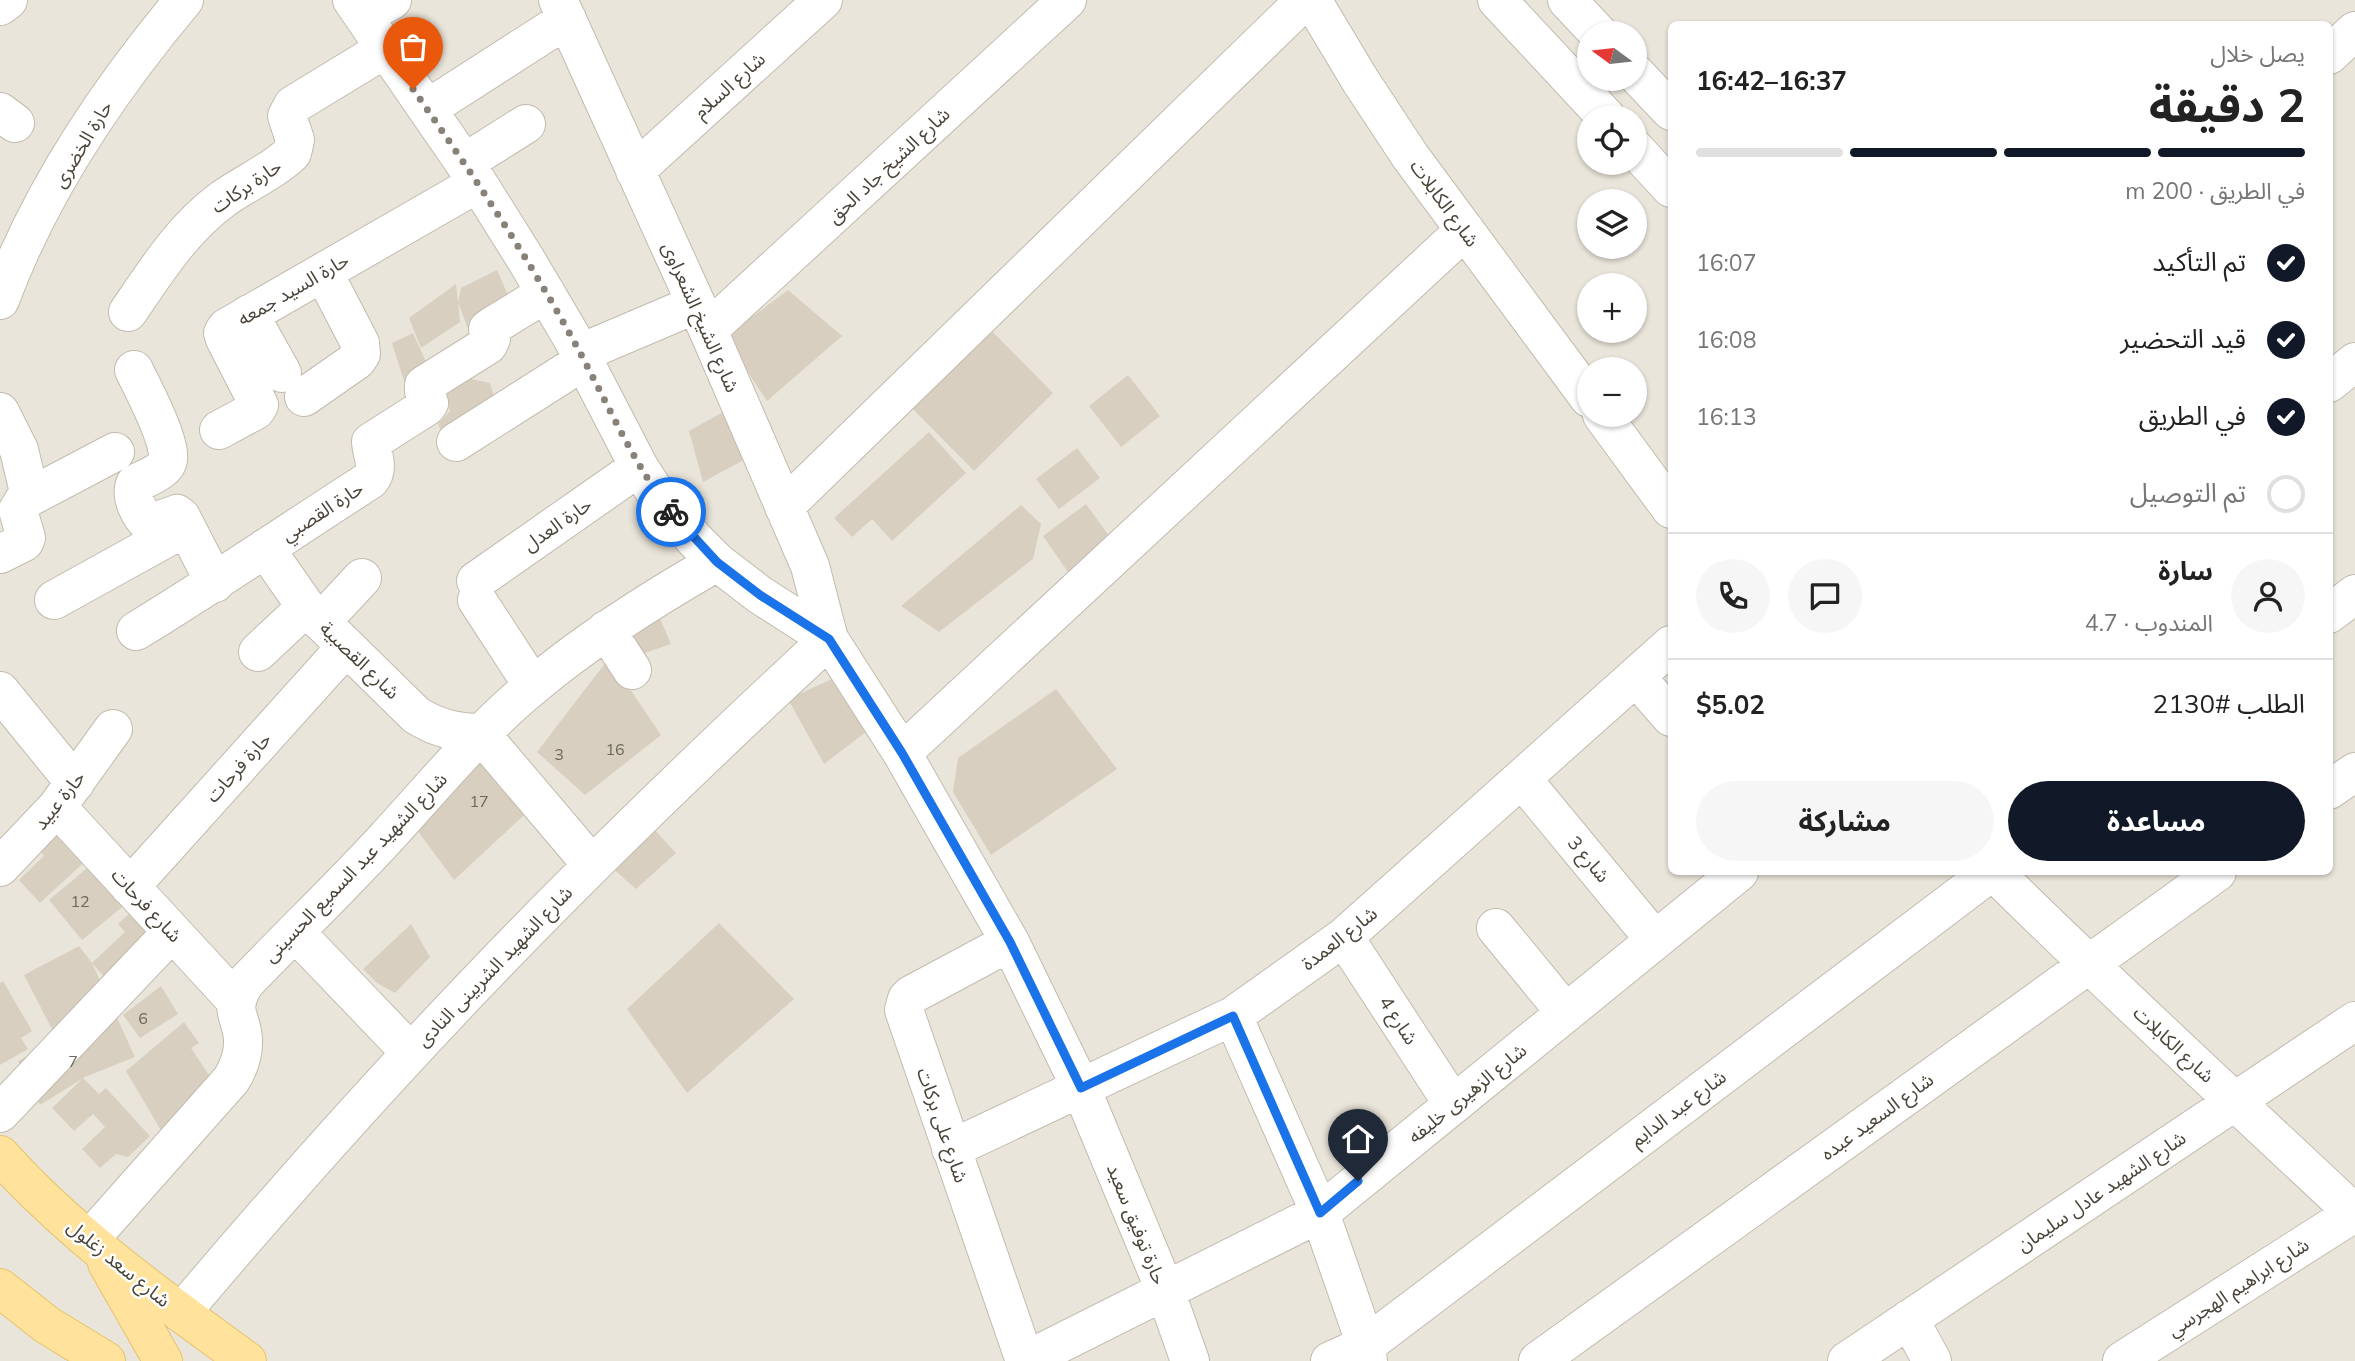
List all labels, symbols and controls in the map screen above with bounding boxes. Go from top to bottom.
pin [383,17,443,89]
north arrow [1577,21,1647,91]
map controls [1577,21,1647,427]
icon: bag [394,28,432,66]
text: يصل خلال [2210,39,2305,68]
street label: شارع السلام [688,47,772,126]
text: 16:37–16:42 [1696,64,1847,97]
text: 2 دقيقة [2149,76,2305,134]
street label: حارة الخضرى [47,96,117,192]
street label: شارع الشيخ جاد الحق [821,102,957,230]
button: locate [1577,105,1647,175]
street label: حارة بركات [206,154,286,218]
street label: شارع الكابلات [1404,155,1485,252]
text: في الطريق · 200 m [2125,176,2305,205]
button: layers [1577,189,1647,259]
street label: شارع الشيخ الشعراوى [654,238,745,397]
icon: check [2267,244,2305,282]
text: تم التأكيد [2152,245,2246,278]
street label: حارة السيد جمعه [233,247,353,331]
text: 16:07 [1696,248,1756,277]
button: + [1577,273,1647,343]
icon: check [2267,321,2305,359]
text: قيد التحضير [2120,322,2246,355]
text: 16:08 [1696,325,1756,354]
button: − [1577,357,1647,427]
icon: check [2267,398,2305,436]
text: في الطريق [2139,399,2246,432]
text: 16:13 [1696,402,1756,431]
street label: حارة القصبي [276,476,369,549]
text: تم التوصيل [2130,476,2246,509]
courier [636,477,706,547]
street label: حارة العدل [518,492,596,556]
icon: bike [652,493,690,531]
text: سارة [2158,554,2213,587]
button: phone [1696,559,1770,633]
button: chat [1788,559,1862,633]
button: person [2231,559,2305,633]
text: المندوب · 4.7 [2085,608,2213,637]
street label: شارع القصبية [314,616,405,705]
text: الطلب #2130 [2153,687,2305,720]
text: $5.02 [1696,688,1765,721]
street label: حارة فرحات [200,727,276,807]
house number: 16 [605,739,625,759]
house number: 3 [554,744,564,764]
street label: حارة عبيد [28,766,90,834]
street label: شارع الشهيد عبد السميع الحسينى [258,767,454,969]
button: مشاركة [1696,781,1994,861]
button: مساعدة [2008,781,2305,861]
house number: 17 [469,791,489,811]
street label: شارع 3 [1561,831,1615,888]
street label: شارع فرحات [105,863,187,948]
street label: شارع الشهيد الشربينى النادى [411,880,579,1053]
house number: 12 [70,891,90,911]
street label: شارع العمدة [1296,901,1383,977]
street label: شارع 4 [1373,991,1424,1050]
street label: شارع الكابلات [2127,1000,2219,1089]
house number: 6 [138,1008,148,1028]
street label: شارع الزهيرى خليفه [1403,1038,1532,1150]
house number: 7 [68,1051,78,1071]
street label: شارع على بركات [910,1064,974,1186]
street label: شارع عبد الدايم [1625,1064,1732,1154]
street label: شارع السعيد عبده [1816,1067,1939,1167]
pin [1328,1109,1388,1181]
icon: home [1339,1120,1377,1158]
street label: شارع الشهيد عادل سليمان [2012,1125,2191,1258]
street label: حارة توفيق سعيد [1102,1160,1172,1288]
street label: شارع سعد زغلول [61,1214,175,1313]
street label: شارع ابراهيم الهجرسي [2163,1232,2315,1345]

